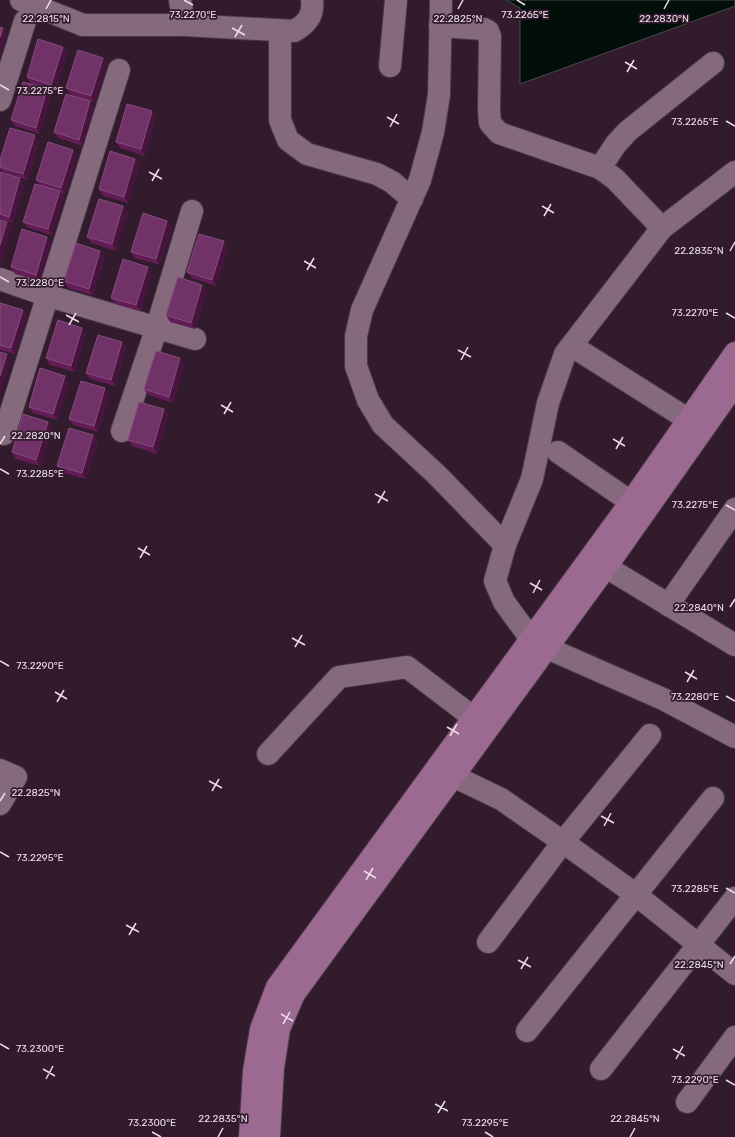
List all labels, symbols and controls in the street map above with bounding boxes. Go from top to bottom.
text: 73.2270°E [170,9,216,21]
text: 73.2265°E [501,9,549,21]
text: 22.2815°N [22,13,70,25]
text: 22.2825°N [433,13,483,25]
text: 22.2830°N [639,13,689,25]
text: 73.2275°E [17,85,63,97]
text: 73.2265°E [671,116,719,128]
text: 22.2835°N [674,245,724,257]
text: 73.2280°E [16,277,64,289]
text: 73.2270°E [672,307,718,319]
text: 22.2820°N [11,430,61,442]
text: 73.2285°E [16,468,64,480]
text: 73.2275°E [672,499,718,511]
text: 22.2840°N [674,602,724,614]
text: 73.2290°E [16,660,64,672]
text: 73.2280°E [671,691,719,703]
text: 22.2825°N [11,787,61,799]
text: 73.2295°E [16,852,64,864]
text: 73.2285°E [671,883,719,895]
text: 22.2845°N [674,959,724,971]
text: 73.2300°E [16,1043,64,1055]
text: 73.2290°E [671,1074,719,1086]
text: 22.2835°N [198,1113,248,1125]
text: 22.2845°N [610,1113,660,1125]
text: 73.2300°E [128,1117,176,1129]
text: 73.2295°E [461,1117,509,1129]

